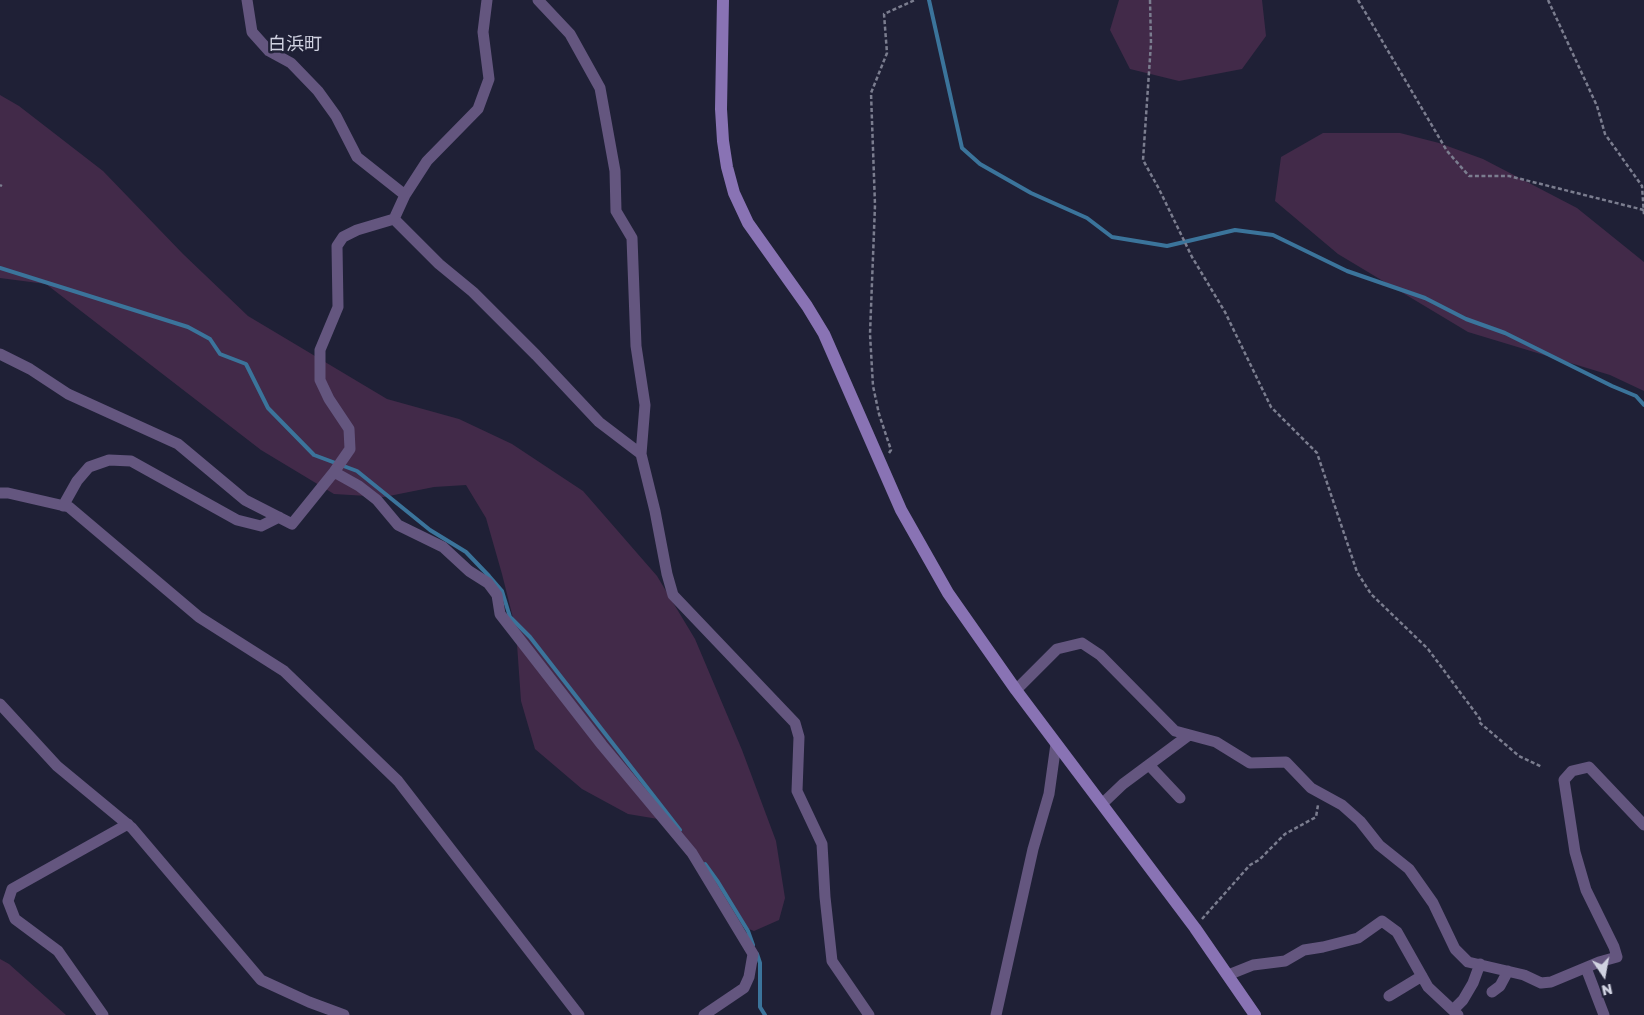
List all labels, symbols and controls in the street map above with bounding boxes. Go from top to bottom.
district label: 白浜町 [268,33,322,55]
north arrow [1579,950,1629,1000]
text: N [1600,981,1614,1000]

